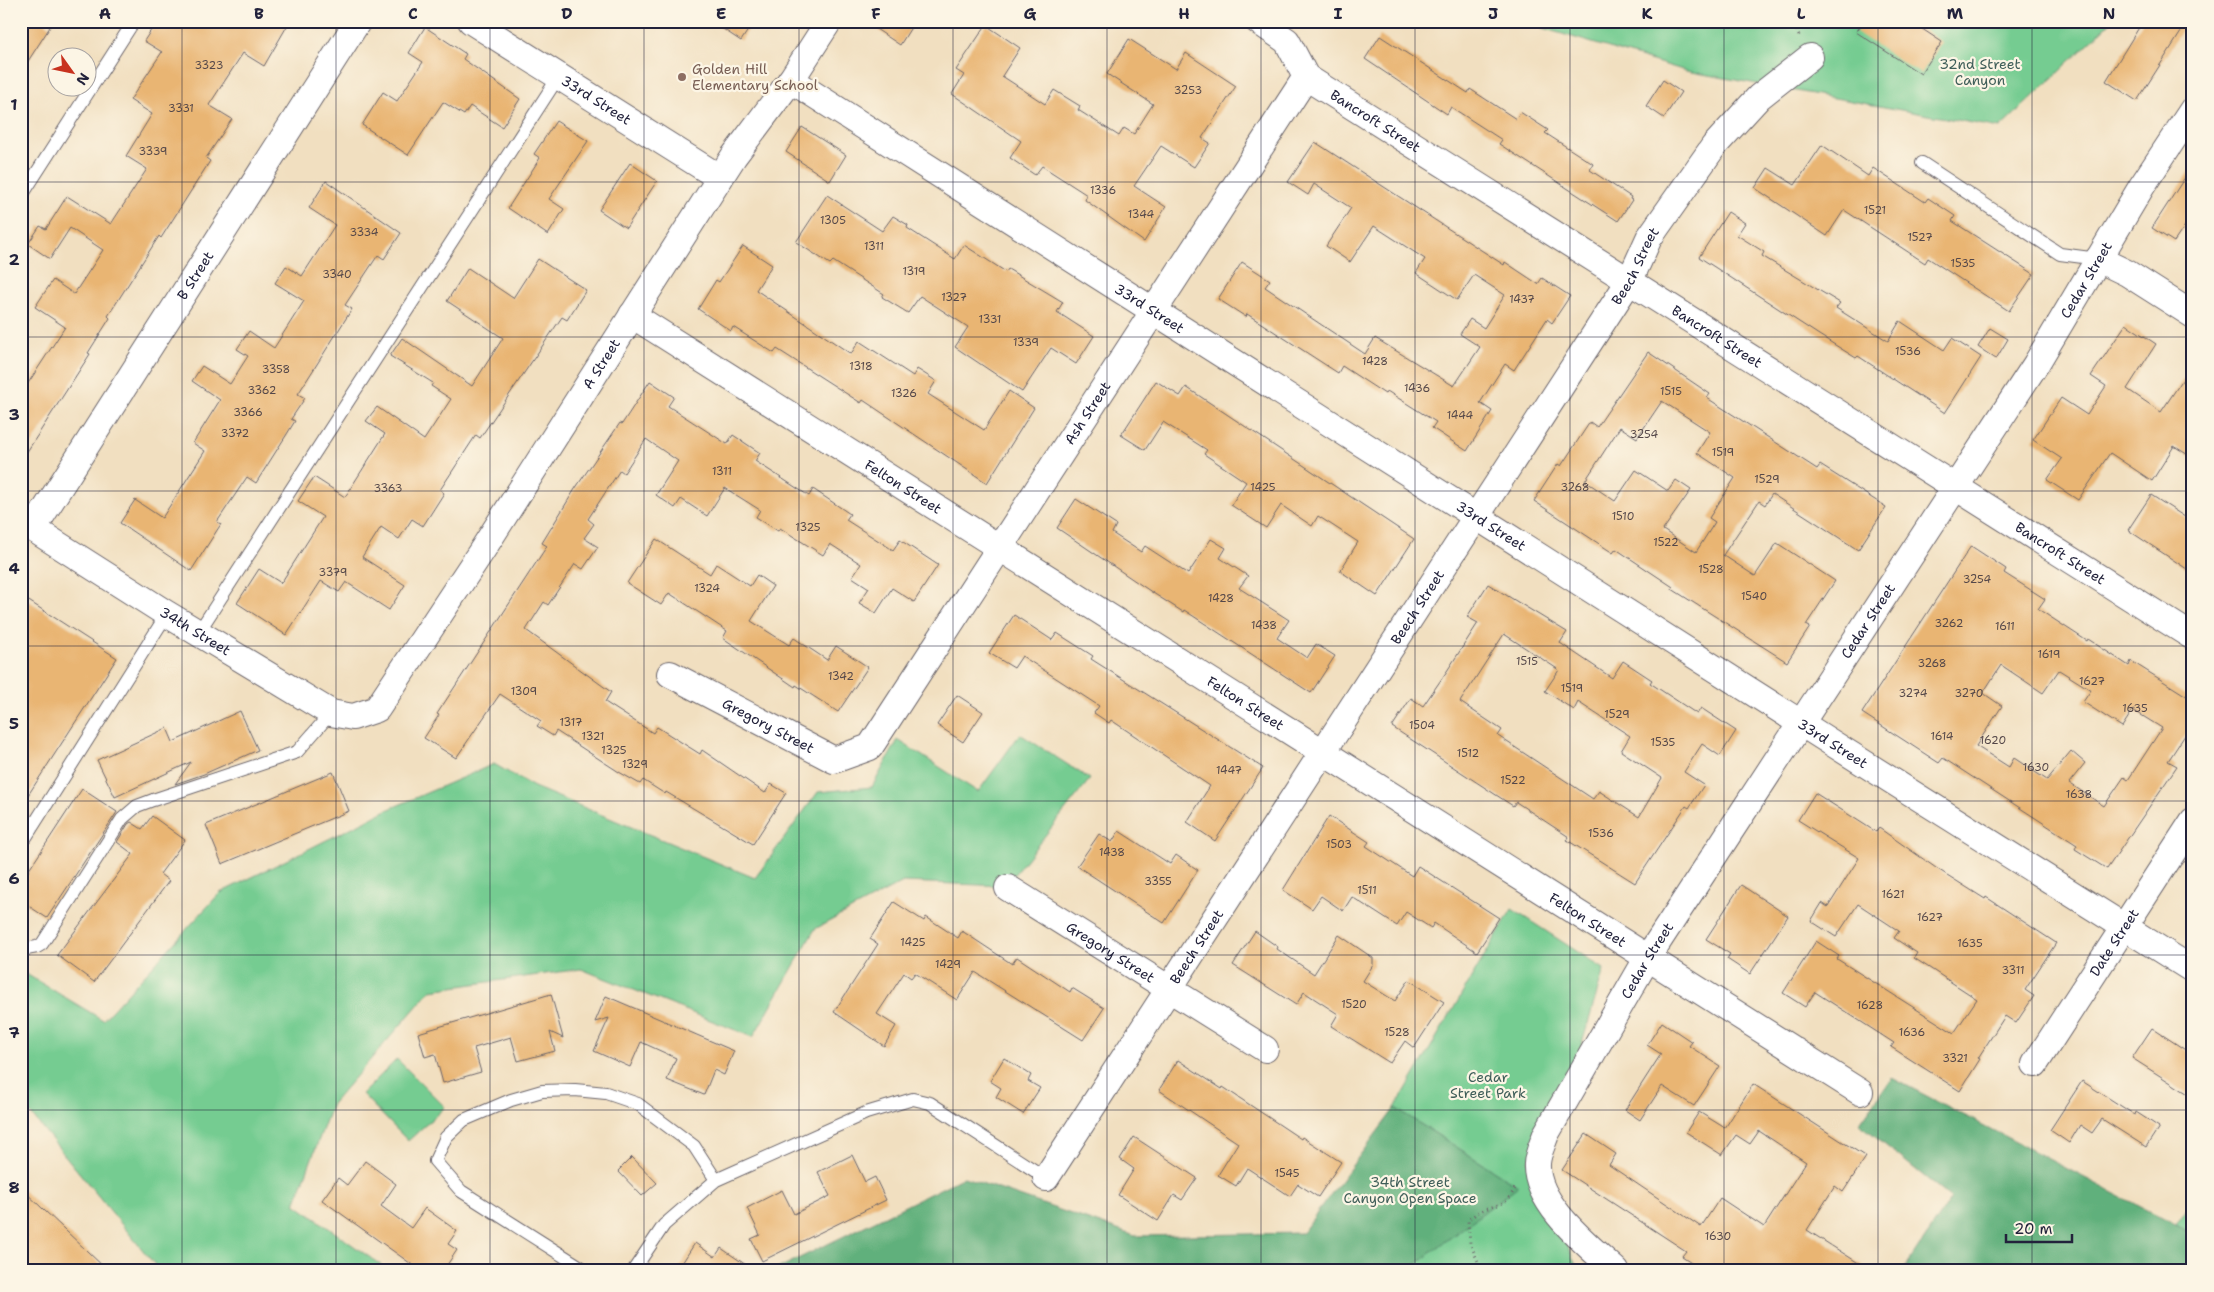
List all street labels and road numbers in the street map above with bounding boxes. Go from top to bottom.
street label: 33rd Street [558,71,635,129]
street label: Bancroft Street [1327,86,1424,156]
street label: Beech Street [1607,224,1663,308]
street label: Cedar Street [2056,238,2116,322]
street label: B Street [173,248,217,303]
street label: 33rd Street [1111,279,1188,337]
street label: Bancroft Street [1668,301,1766,372]
street label: A Street [579,335,624,392]
street label: Ash Street [1060,378,1114,448]
street label: Felton Street [861,456,945,518]
street label: 33rd Street [1453,497,1529,555]
street label: Bancroft Street [2012,518,2109,588]
street label: Beech Street [1386,566,1448,648]
street label: Cedar Street [1837,580,1899,662]
street label: 34th Street [156,603,234,659]
street label: Felton Street [1204,672,1287,734]
street label: Gregory Street [719,694,817,757]
street label: 33rd Street [1794,715,1871,772]
street label: Felton Street [1546,889,1630,951]
street label: Date Street [2085,905,2143,980]
street label: Beech Street [1166,906,1227,987]
street label: Gregory Street [1063,918,1158,987]
street label: Cedar Street [1617,919,1677,1002]

